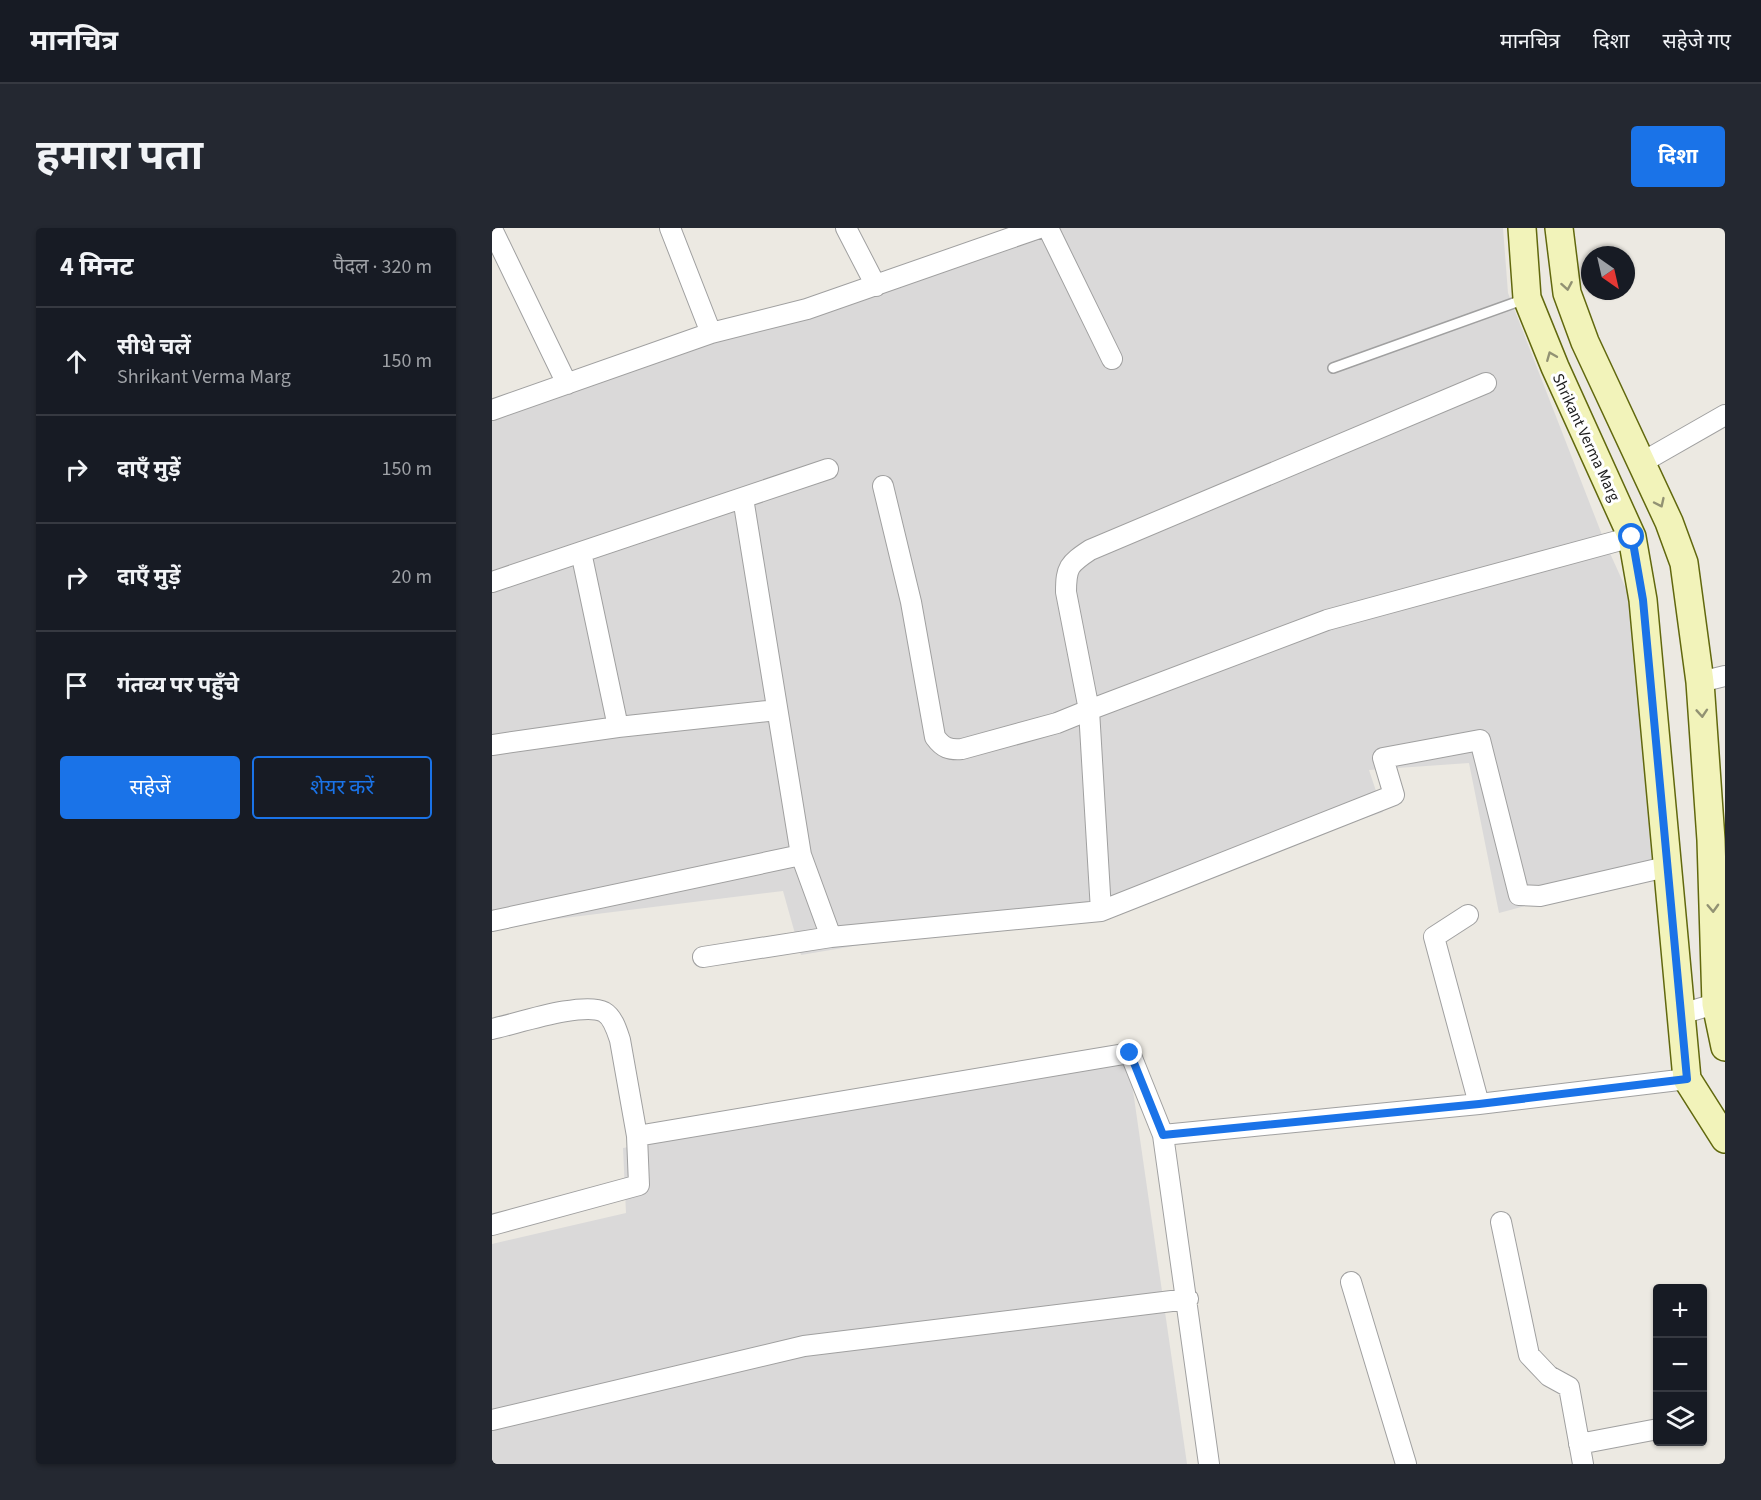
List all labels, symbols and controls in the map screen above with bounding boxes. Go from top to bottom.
text: मानचित्र [30,21,118,61]
text: मानचित्र [1500,26,1560,56]
text: दिशा [1593,26,1629,56]
text: सहेजे गए [1662,26,1731,56]
text: हमारा पता [36,126,203,186]
button: दिशा [1631,126,1725,187]
north arrow [1581,246,1635,300]
text: 4 मिनट [60,248,134,285]
text: पैदल · 320 m [333,253,432,281]
one-way arrow [1560,281,1572,291]
text: सीधे चलें [117,331,191,363]
icon: ahead [60,345,93,378]
text: 150 m [382,347,432,375]
one-way arrow [1546,352,1558,363]
text: Shrikant Verma Marg [117,363,291,391]
street label: Shrikant Verma Marg [1547,370,1625,505]
icon: right [60,453,93,486]
text: दाएँ मुड़ें [117,453,180,485]
text: 150 m [382,455,432,483]
one-way arrow [1653,497,1665,508]
route start [1618,523,1644,549]
icon: right [60,561,93,594]
text: दाएँ मुड़ें [117,561,180,593]
text: 20 m [392,563,432,591]
icon: arrive [60,669,93,702]
text: गंतव्य पर पहुँचे [117,669,239,701]
one-way arrow [1695,709,1708,718]
button: सहेजें [60,756,240,819]
button: शेयर करें [252,756,432,819]
one-way arrow [1706,904,1719,913]
route end [1116,1039,1142,1065]
map controls [1653,1284,1707,1446]
button: + [1653,1284,1707,1338]
button: − [1653,1338,1707,1392]
button: layers [1653,1392,1707,1446]

